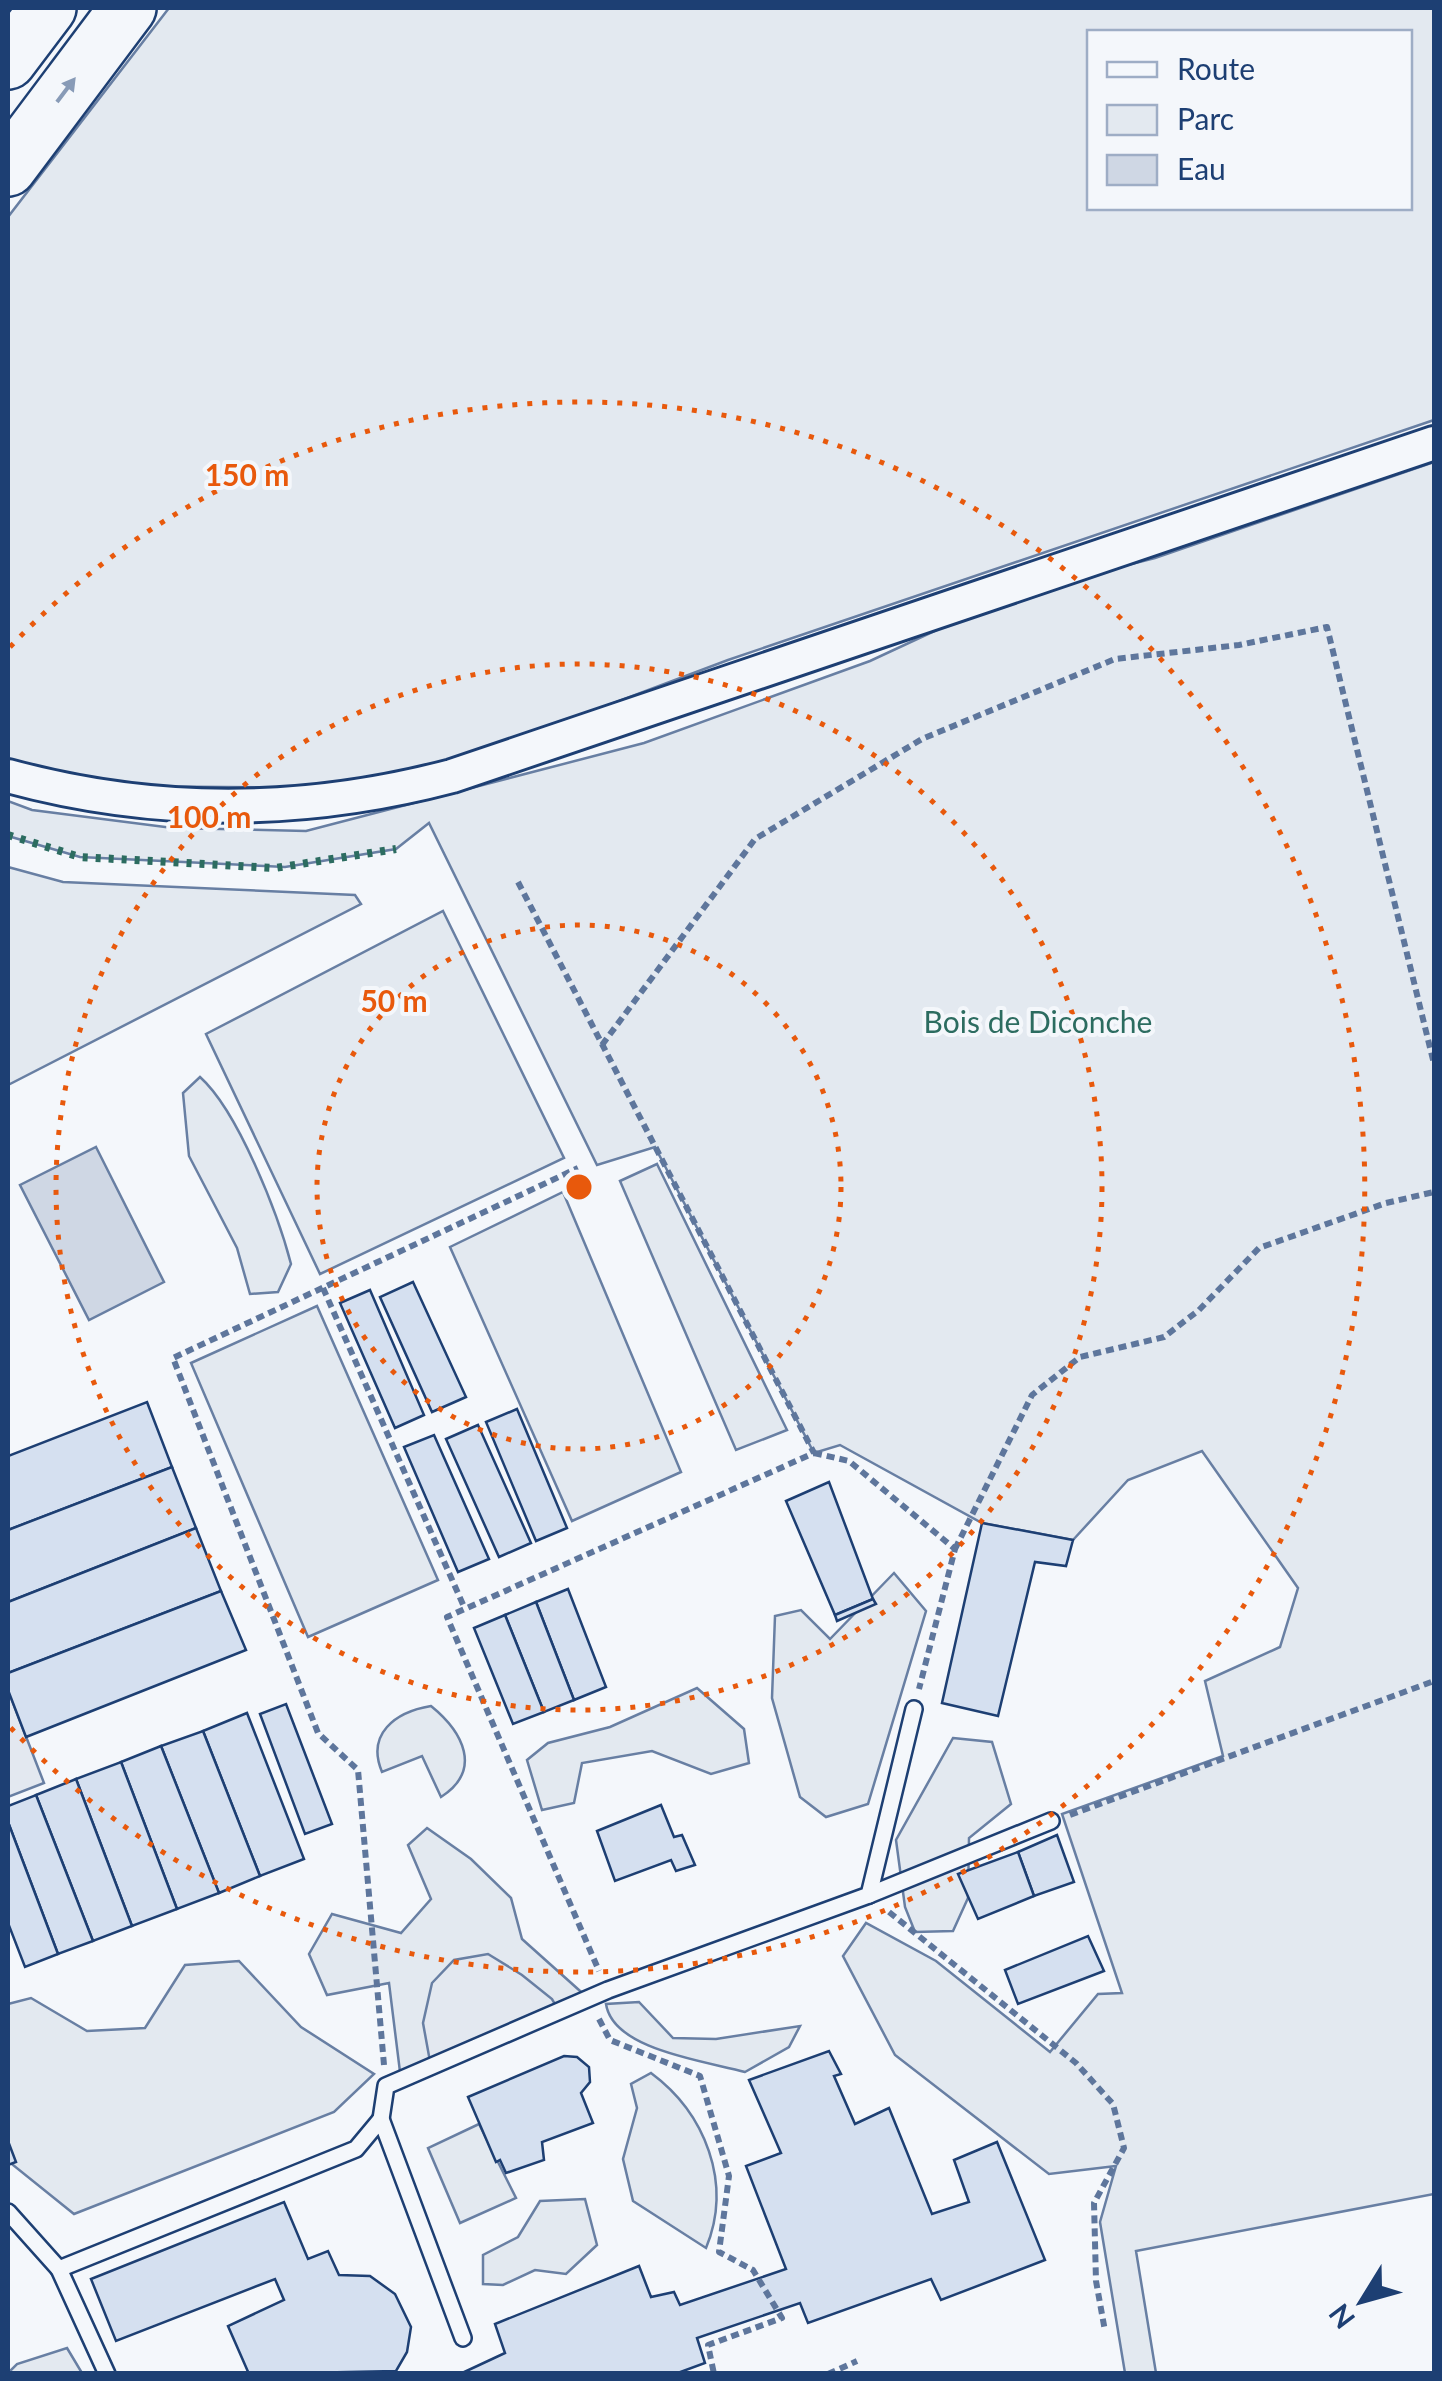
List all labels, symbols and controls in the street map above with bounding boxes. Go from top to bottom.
legend [1087,30,1412,210]
text: Route [1177,50,1255,86]
one-way arrow [56,77,76,103]
text: Parc [1177,100,1234,136]
text: Eau [1177,150,1226,186]
text: 150 m [205,456,289,492]
text: 100 m [167,798,251,834]
text: 50 m [360,982,428,1018]
park label: Bois de Diconche [924,1003,1152,1039]
centre of rings [561,1169,597,1205]
north arrow [1312,2251,1412,2351]
text: N [1321,2298,1361,2335]

